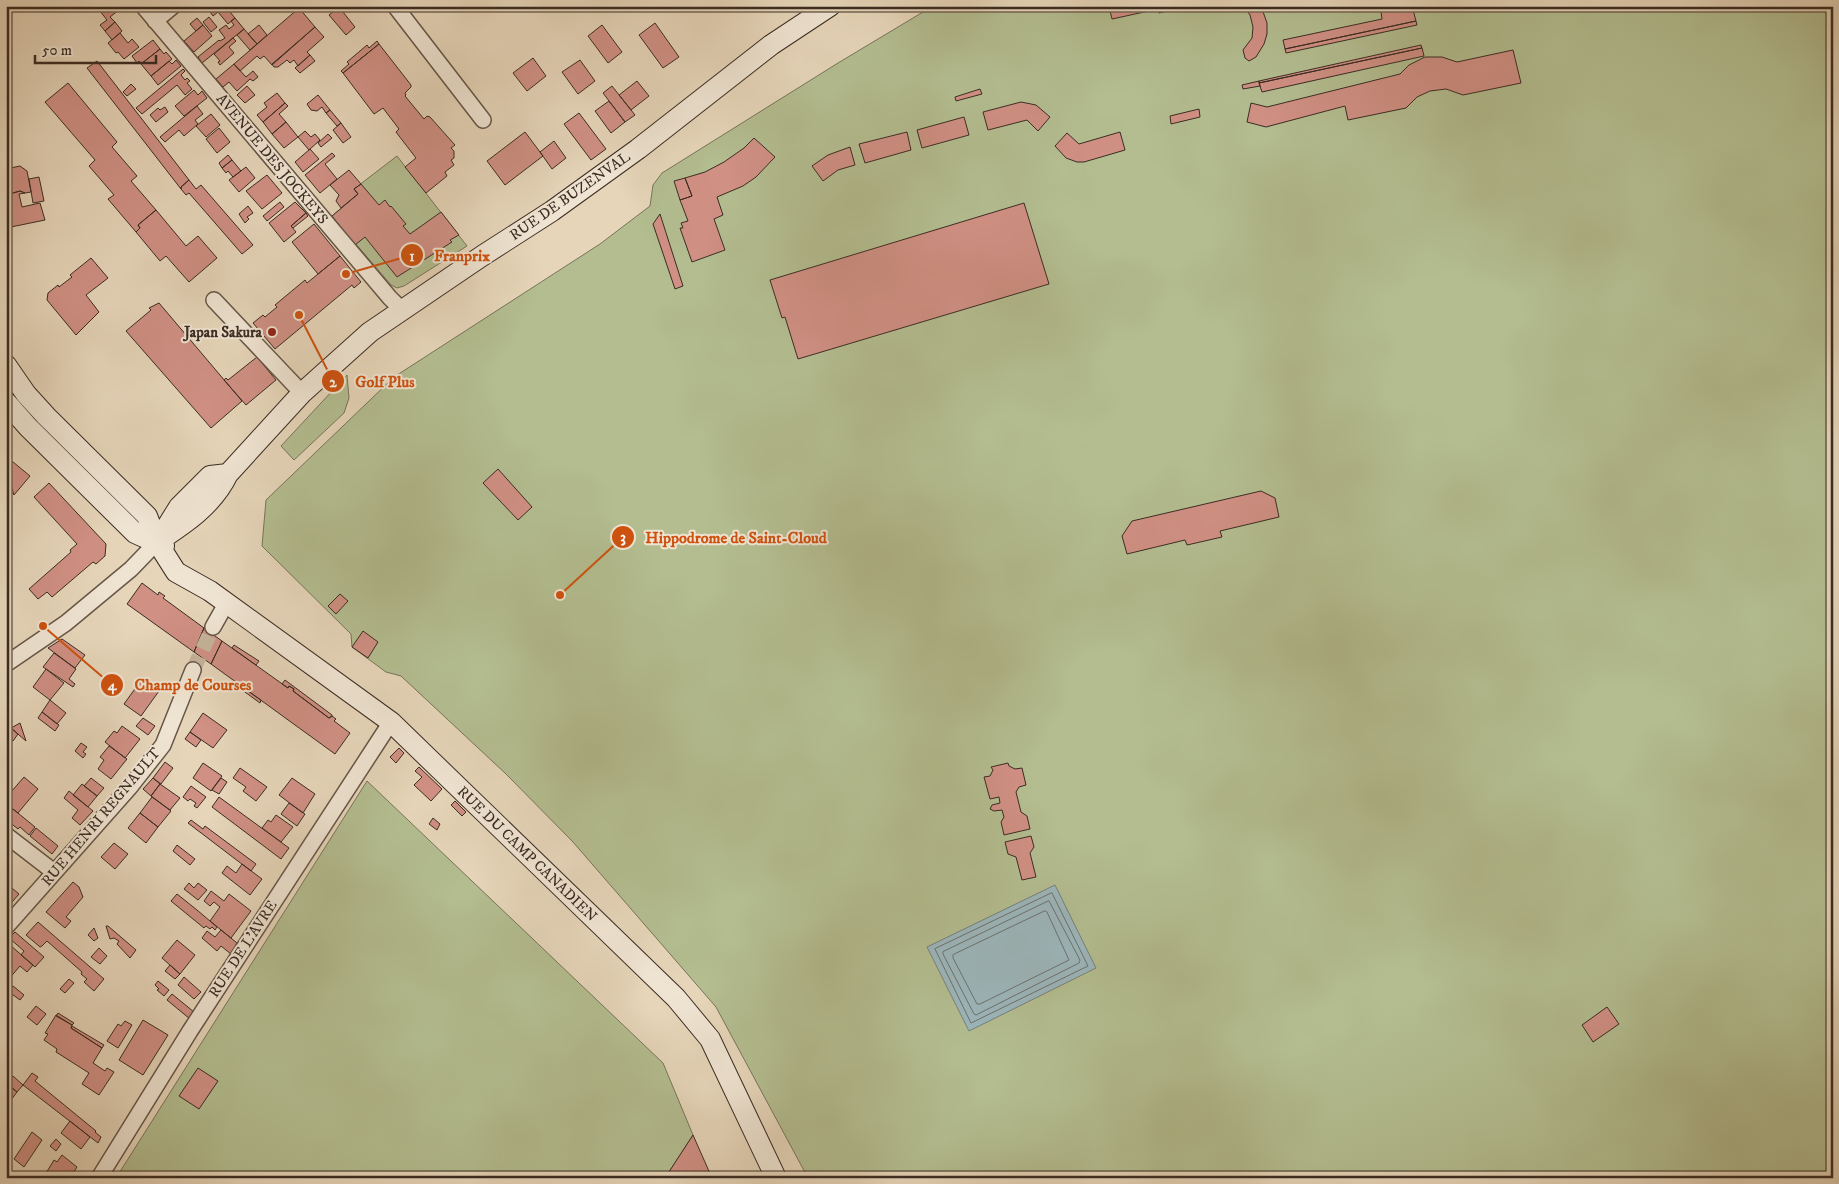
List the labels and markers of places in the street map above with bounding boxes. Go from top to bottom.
callout: Franprix [399,240,500,271]
place label: Japan Sakura [182,323,263,342]
marker: Japan Sakura [266,326,278,338]
callout: Golf Plus [320,366,424,397]
callout: Hippodrome de Saint-Cloud [611,522,837,553]
callout: Champ de Courses [100,669,261,700]

